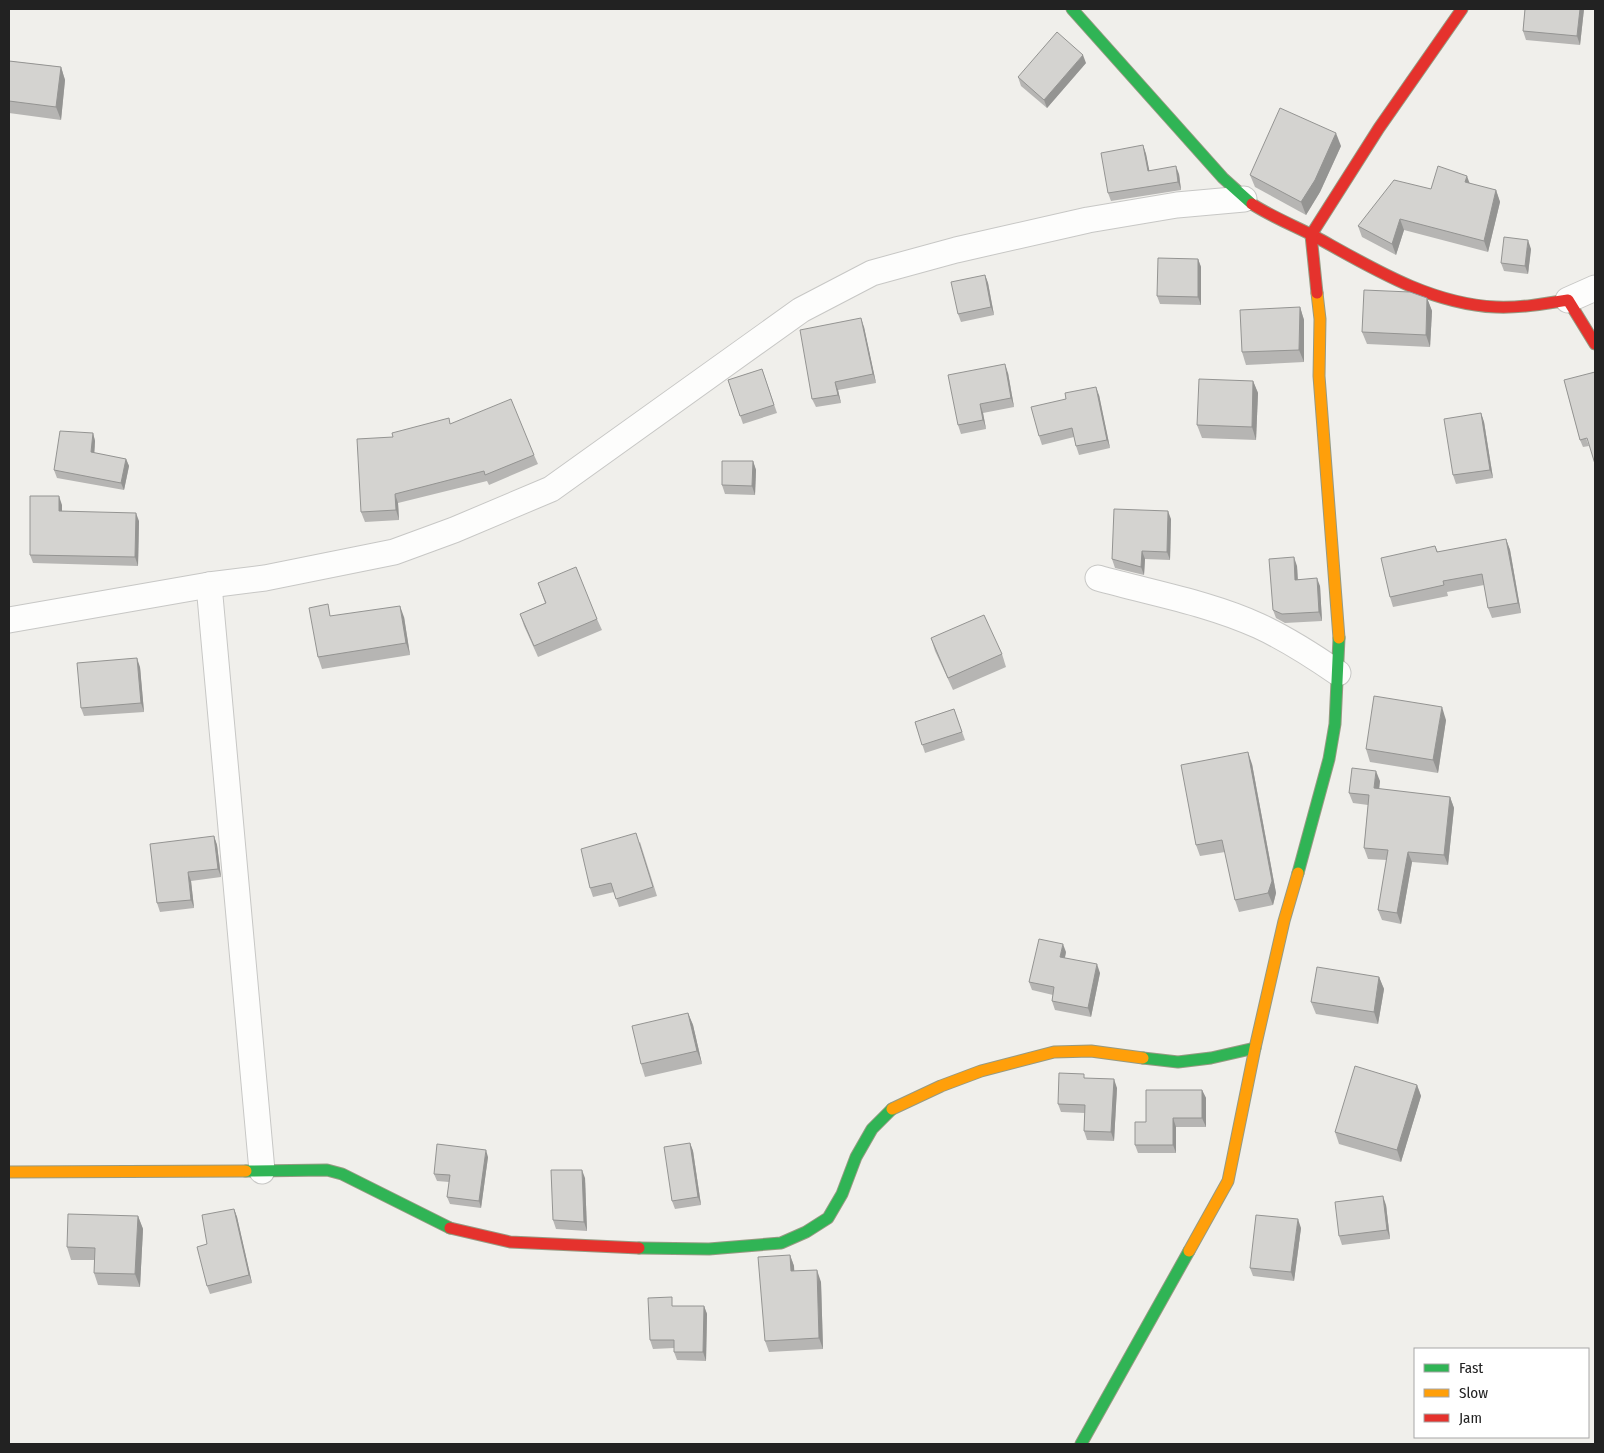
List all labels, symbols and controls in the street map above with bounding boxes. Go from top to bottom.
legend [1414,1348,1589,1438]
text: Fast [1459,1359,1483,1377]
text: Slow [1459,1384,1488,1402]
text: Jam [1459,1409,1482,1427]

